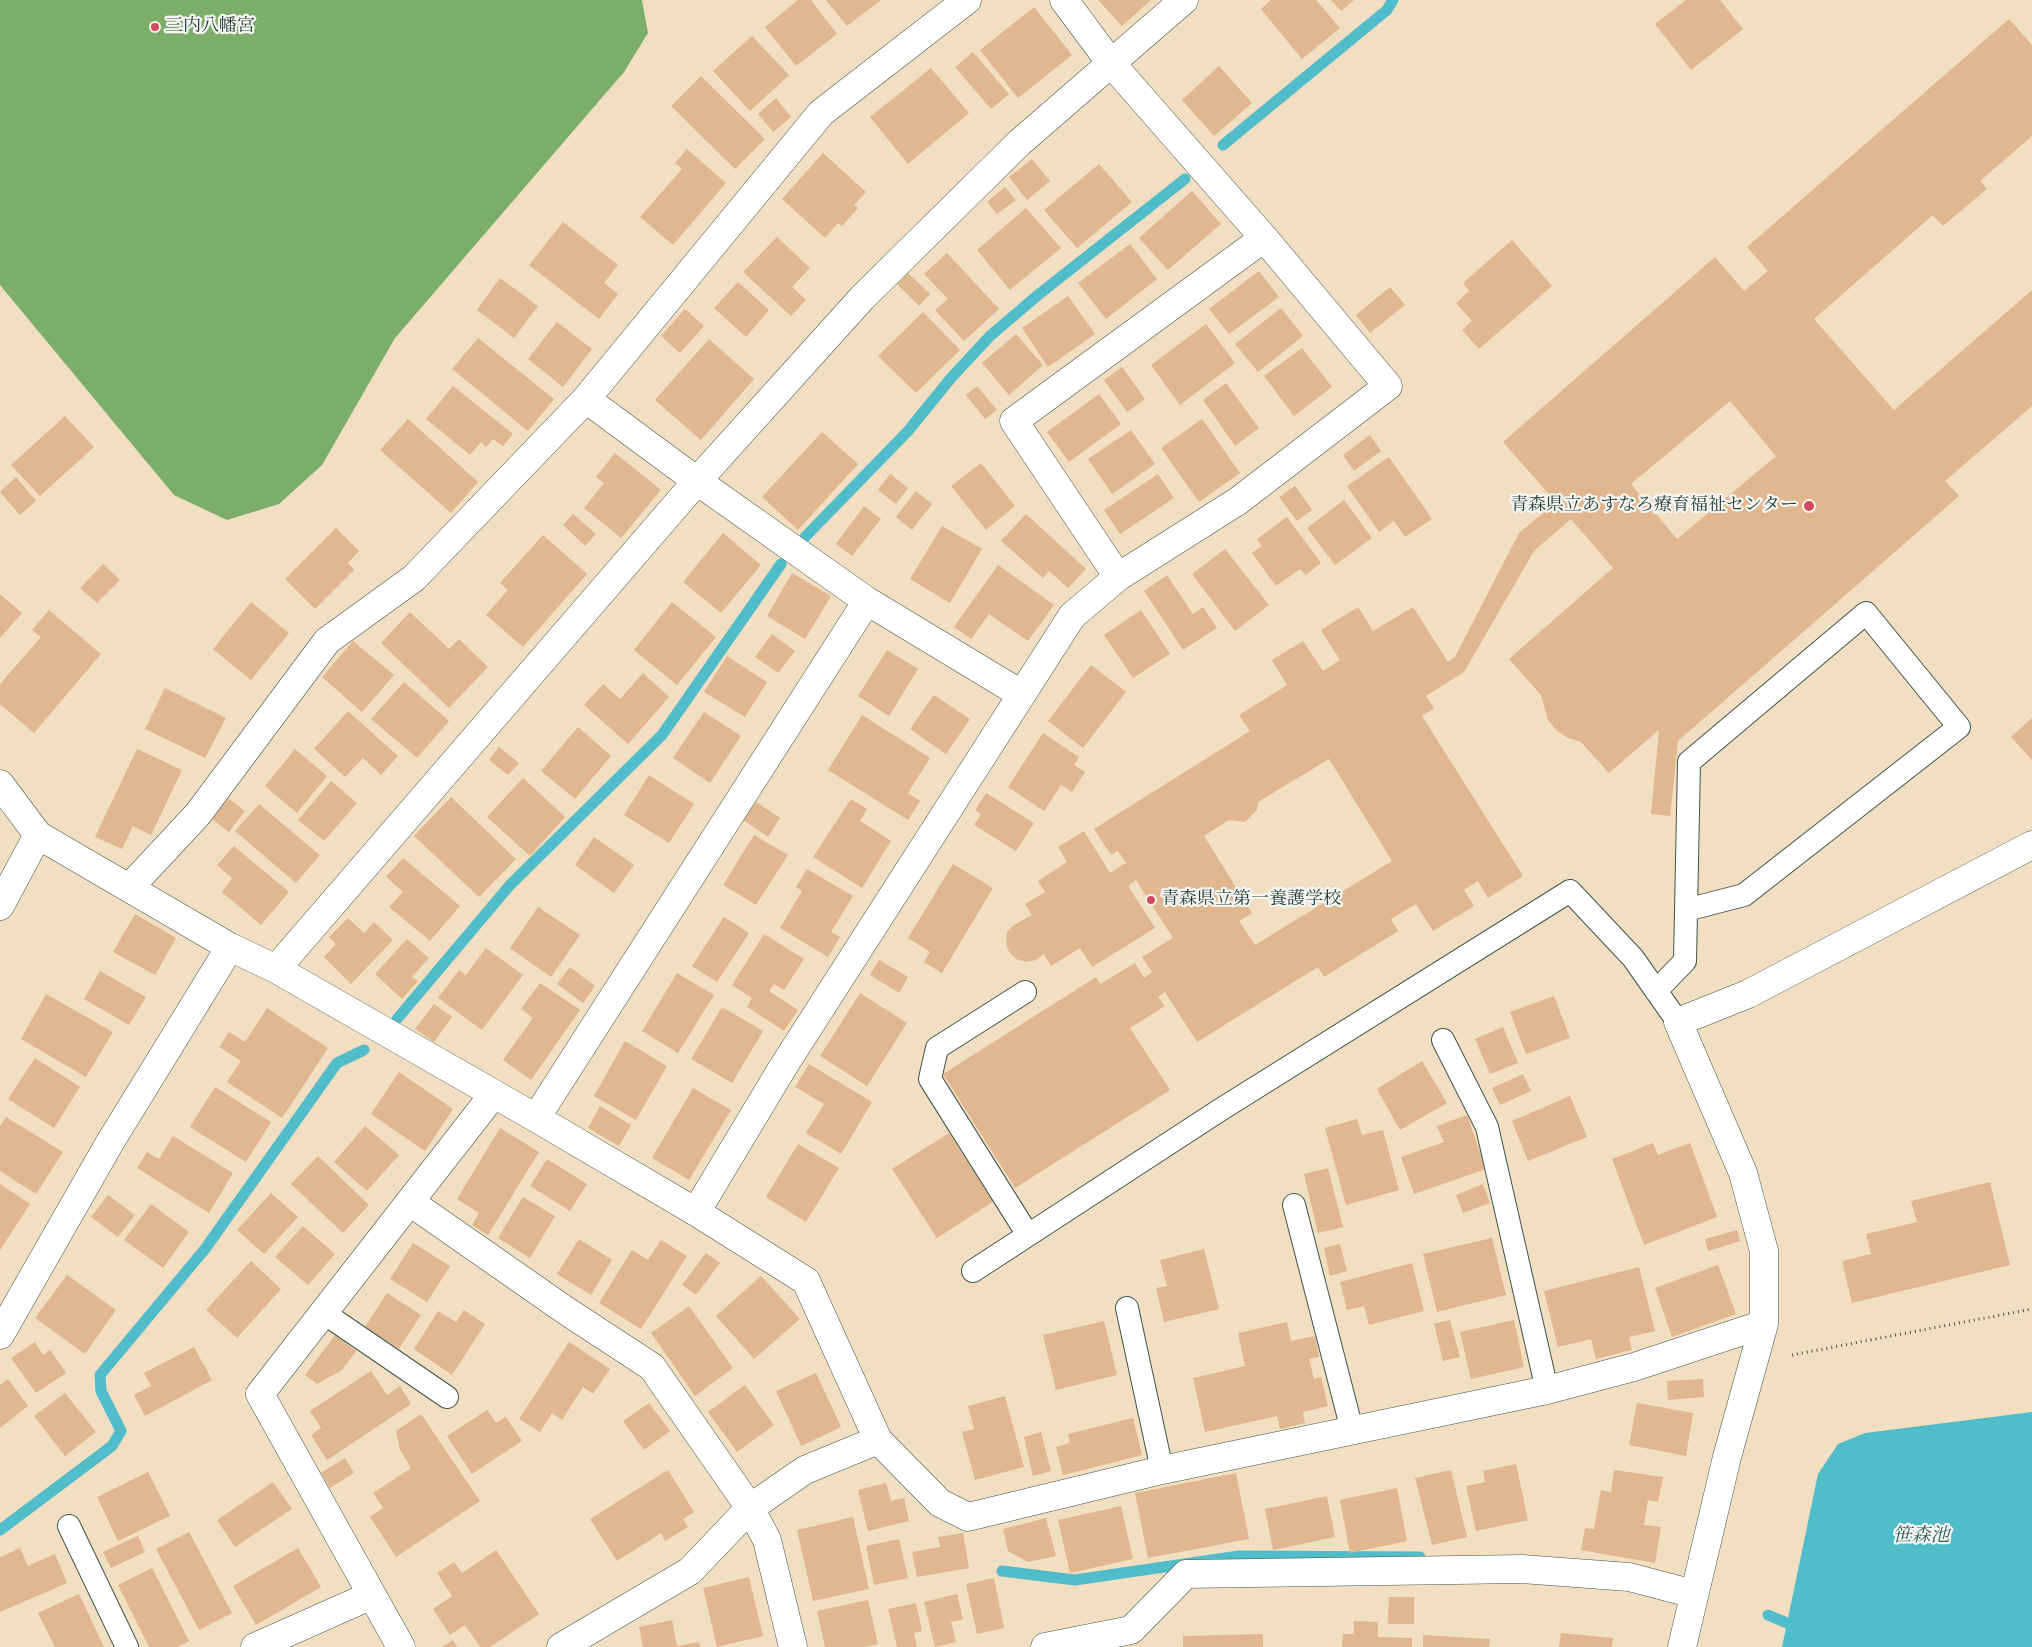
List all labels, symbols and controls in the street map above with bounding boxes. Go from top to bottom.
place label: 三内八幡宮 [165,16,255,38]
marker: 三内八幡宮 [149,21,161,33]
place label: 青森県立あすなろ療育福祉センター [1510,495,1798,517]
marker: 青森県立あすなろ療育福祉センター [1802,499,1816,513]
place label: 青森県立第一養護学校 [1161,889,1341,911]
marker: 青森県立第一養護学校 [1145,894,1157,906]
water label: 笹森池 [1893,1526,1949,1548]

